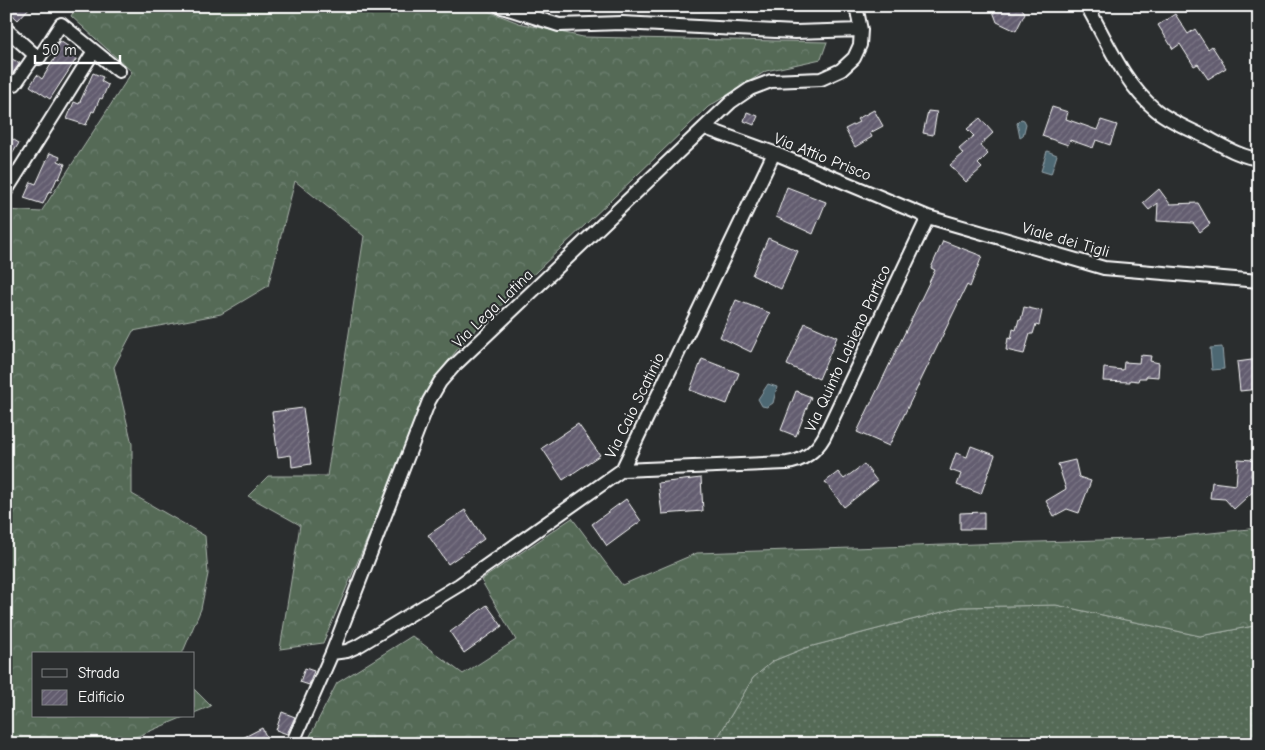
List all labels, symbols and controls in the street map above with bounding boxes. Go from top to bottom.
scale bar [35,32,120,64]
text: 50 m [42,41,77,59]
street label: Via Attio Prisco [771,129,874,185]
street label: Viale dei Tigli [1020,219,1112,261]
street label: Via Quinto Labieno Partico [801,262,894,435]
street label: Via Lega Latina [449,266,537,352]
street label: Via Caio Scatinio [602,350,668,461]
legend [32,652,195,718]
text: Strada [78,664,120,682]
text: Edificio [78,688,125,706]

